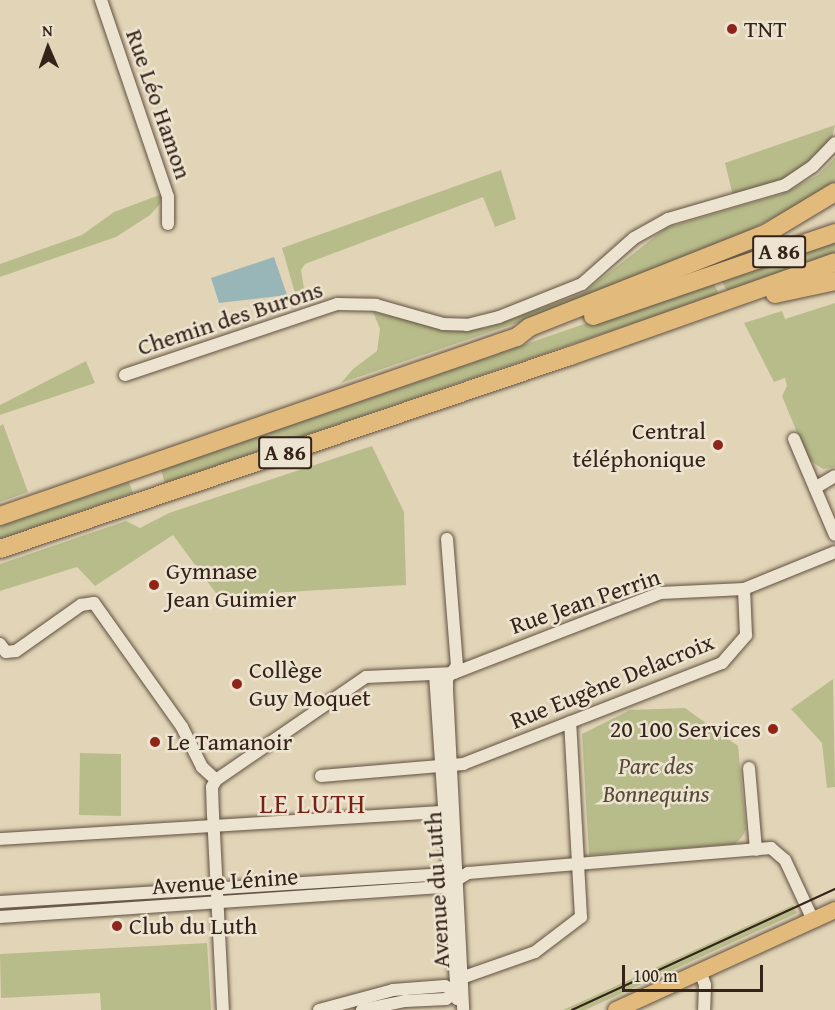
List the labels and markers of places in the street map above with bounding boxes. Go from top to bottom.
place label: TNT [744,15,787,43]
marker: TNT [725,22,739,36]
place label: Central téléphonique [572,417,706,473]
marker: Central téléphonique [711,438,725,452]
place label: Gymnase Jean Guimier [166,557,296,613]
marker: Gymnase Jean Guimier [147,578,161,592]
place label: Collège Guy Moquet [249,656,371,712]
marker: Collège Guy Moquet [230,677,244,691]
place label: 20 100 Services [610,715,761,743]
marker: 20 100 Services [766,722,780,736]
place label: Le Tamanoir [167,728,292,756]
marker: Le Tamanoir [148,735,162,749]
place label: Club du Luth [129,912,257,940]
marker: Club du Luth [110,919,124,933]

